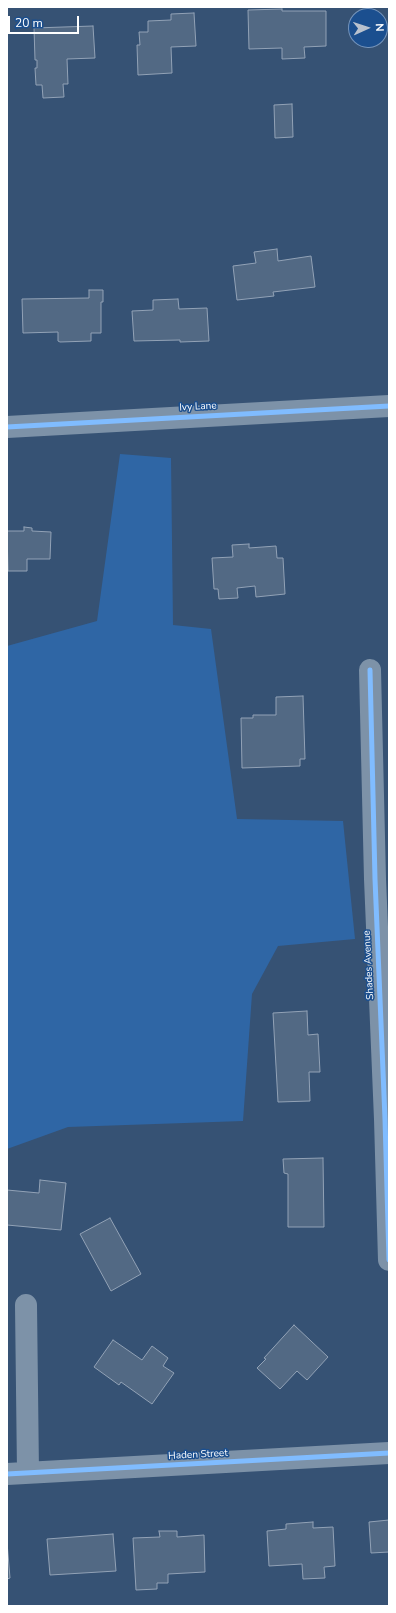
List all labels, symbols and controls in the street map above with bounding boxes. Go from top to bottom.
scale bar [10,8,81,34]
north arrow [348,8,388,48]
text: 20 m [15,15,43,31]
text: N [372,23,387,32]
street label: Ivy Lane [179,400,217,414]
street label: Shades Avenue [361,930,377,1000]
street label: Haden Street [168,1447,228,1463]

